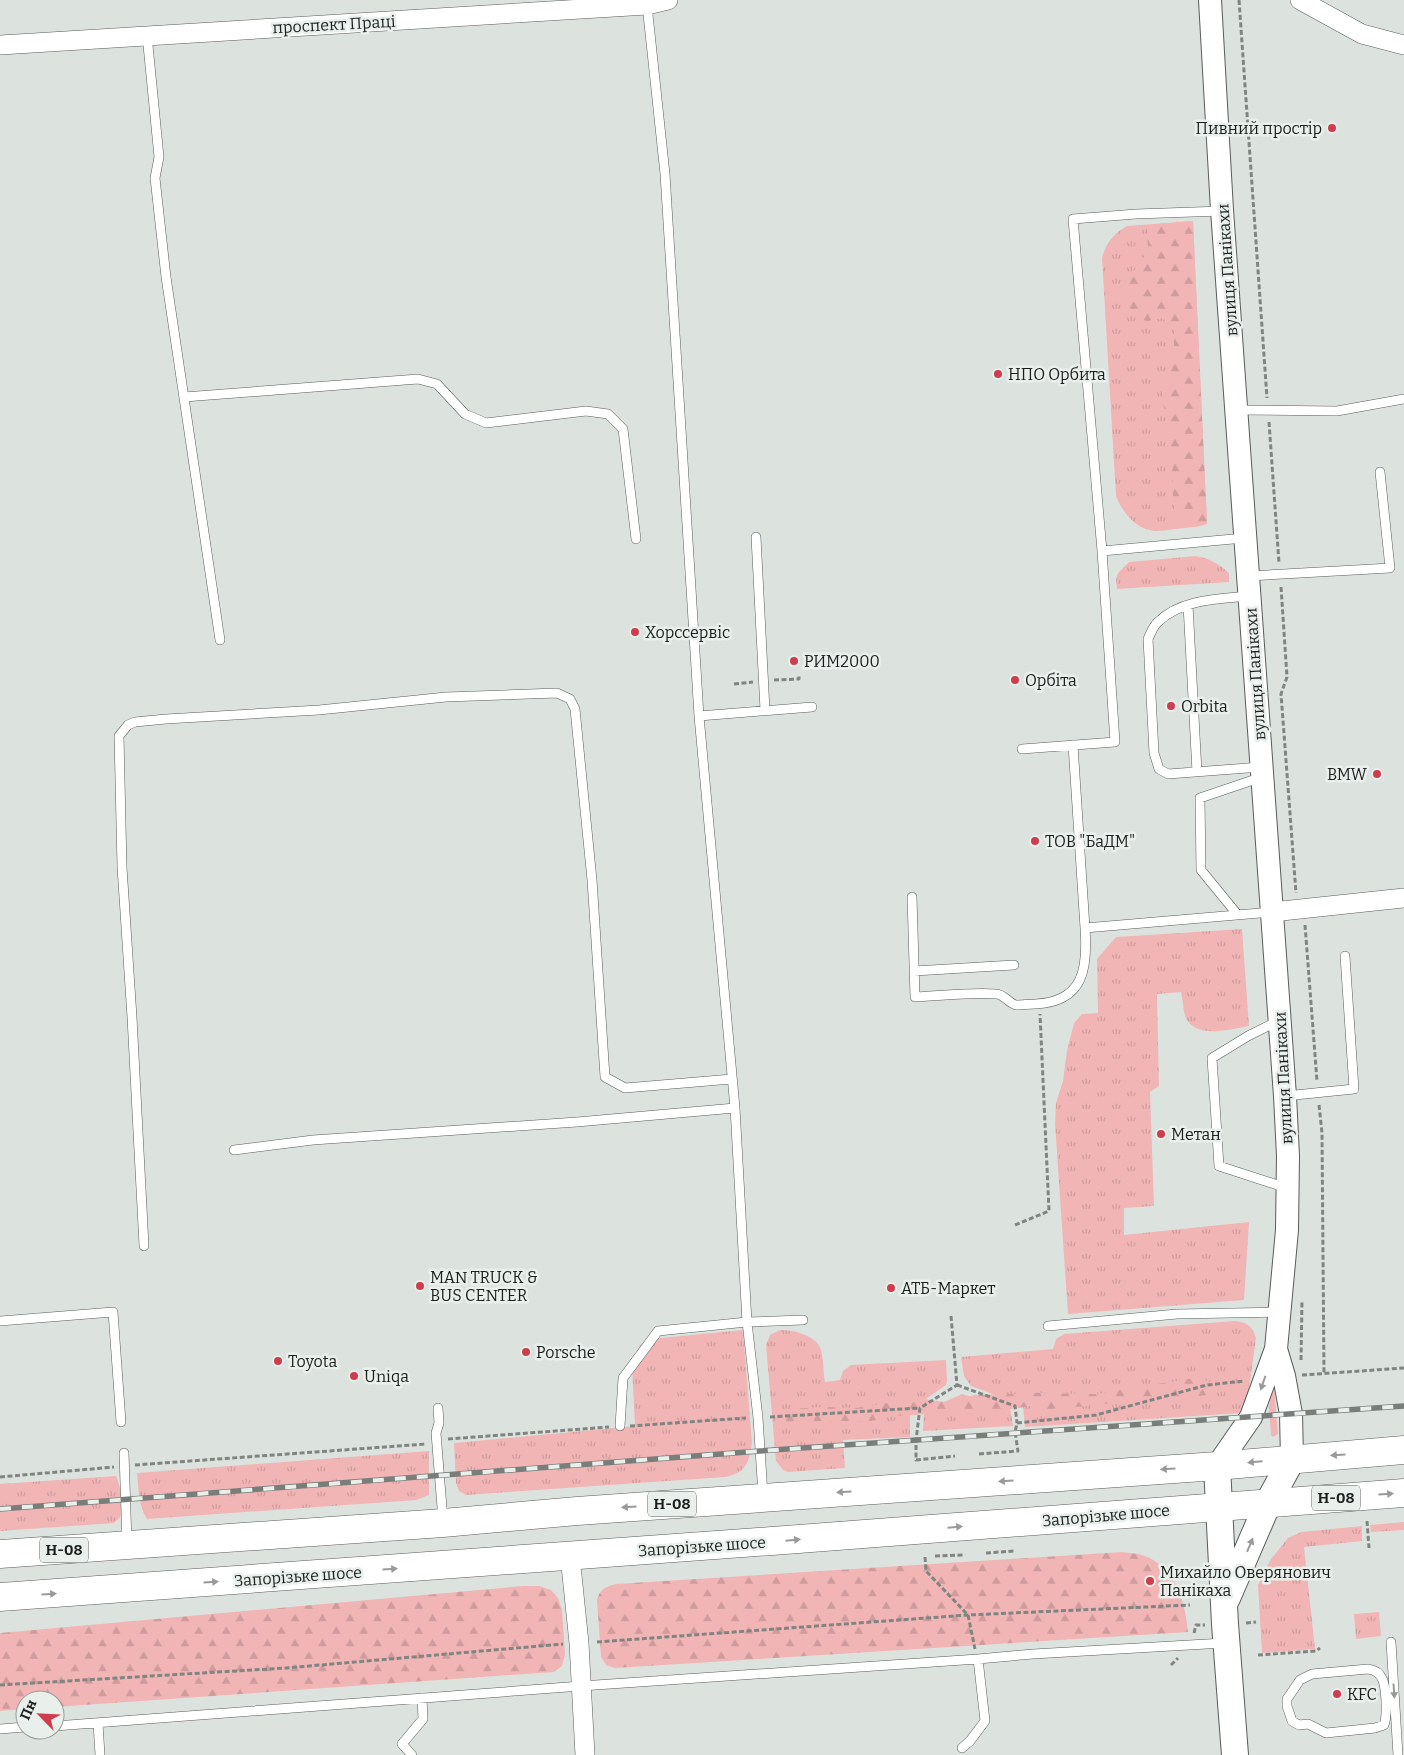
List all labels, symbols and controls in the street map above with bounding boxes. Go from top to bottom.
street label: проспект Праці [272,12,396,37]
place label: Пивний простір [1196,119,1322,138]
marker: Пивний простір [1326,122,1338,134]
street label: вулиця Панікахи [1213,203,1242,337]
place label: НПО Орбита [1008,365,1106,384]
marker: НПО Орбита [992,368,1004,380]
street label: вулиця Панікахи [1241,607,1270,741]
place label: Хорссервіс [645,623,730,642]
marker: Хорссервіс [629,626,641,638]
place label: РИМ2000 [804,652,880,671]
marker: РИМ2000 [788,655,800,667]
place label: Орбіта [1025,671,1077,690]
marker: Орбіта [1009,674,1021,686]
place label: Orbita [1181,697,1228,716]
marker: Orbita [1165,700,1177,712]
place label: BMW [1327,765,1368,784]
marker: BMW [1371,768,1383,780]
place label: ТОВ "БаДМ" [1045,832,1135,851]
marker: ТОВ "БаДМ" [1029,835,1041,847]
street label: вулиця Панікахи [1271,1011,1296,1145]
place label: Метан [1171,1125,1221,1144]
marker: Метан [1155,1128,1167,1140]
place label: MAN TRUCK & BUS CENTER [430,1268,538,1305]
place label: АТБ-Маркет [901,1279,995,1298]
marker: MAN TRUCK & BUS CENTER [414,1280,426,1292]
marker: АТБ-Маркет [885,1282,897,1294]
place label: Porsche [536,1343,596,1362]
marker: Porsche [520,1346,532,1358]
place label: Toyota [288,1352,337,1371]
marker: Toyota [272,1355,284,1367]
place label: Uniqa [364,1367,409,1386]
marker: Uniqa [348,1370,360,1382]
one-way arrow [1258,1375,1266,1390]
one-way arrow [1330,1452,1346,1460]
one-way arrow [1246,1458,1262,1466]
one-way arrow [1160,1465,1176,1473]
one-way arrow [998,1477,1014,1485]
road number: Н-08 [1312,1486,1360,1510]
one-way arrow [836,1489,852,1497]
one-way arrow [1378,1490,1394,1498]
road number: Н-08 [648,1492,696,1516]
street label: Запорізьке шосе [1041,1500,1171,1531]
one-way arrow [621,1504,637,1512]
one-way arrow [948,1523,964,1531]
street label: Запорізьке шосе [637,1533,767,1560]
one-way arrow [786,1535,802,1543]
road number: Н-08 [40,1538,88,1562]
one-way arrow [1246,1538,1254,1552]
street label: Запорізьке шосе [233,1563,363,1590]
place label: Михайло Оверянович Панікаха [1160,1563,1331,1600]
one-way arrow [382,1564,398,1572]
marker: Михайло Оверянович Панікаха [1144,1575,1156,1587]
one-way arrow [203,1578,219,1586]
one-way arrow [41,1589,57,1597]
one-way arrow [1390,1683,1398,1699]
place label: KFC [1347,1685,1377,1704]
marker: KFC [1331,1688,1343,1700]
north arrow [15,1690,65,1740]
text: Пн [17,1697,40,1723]

